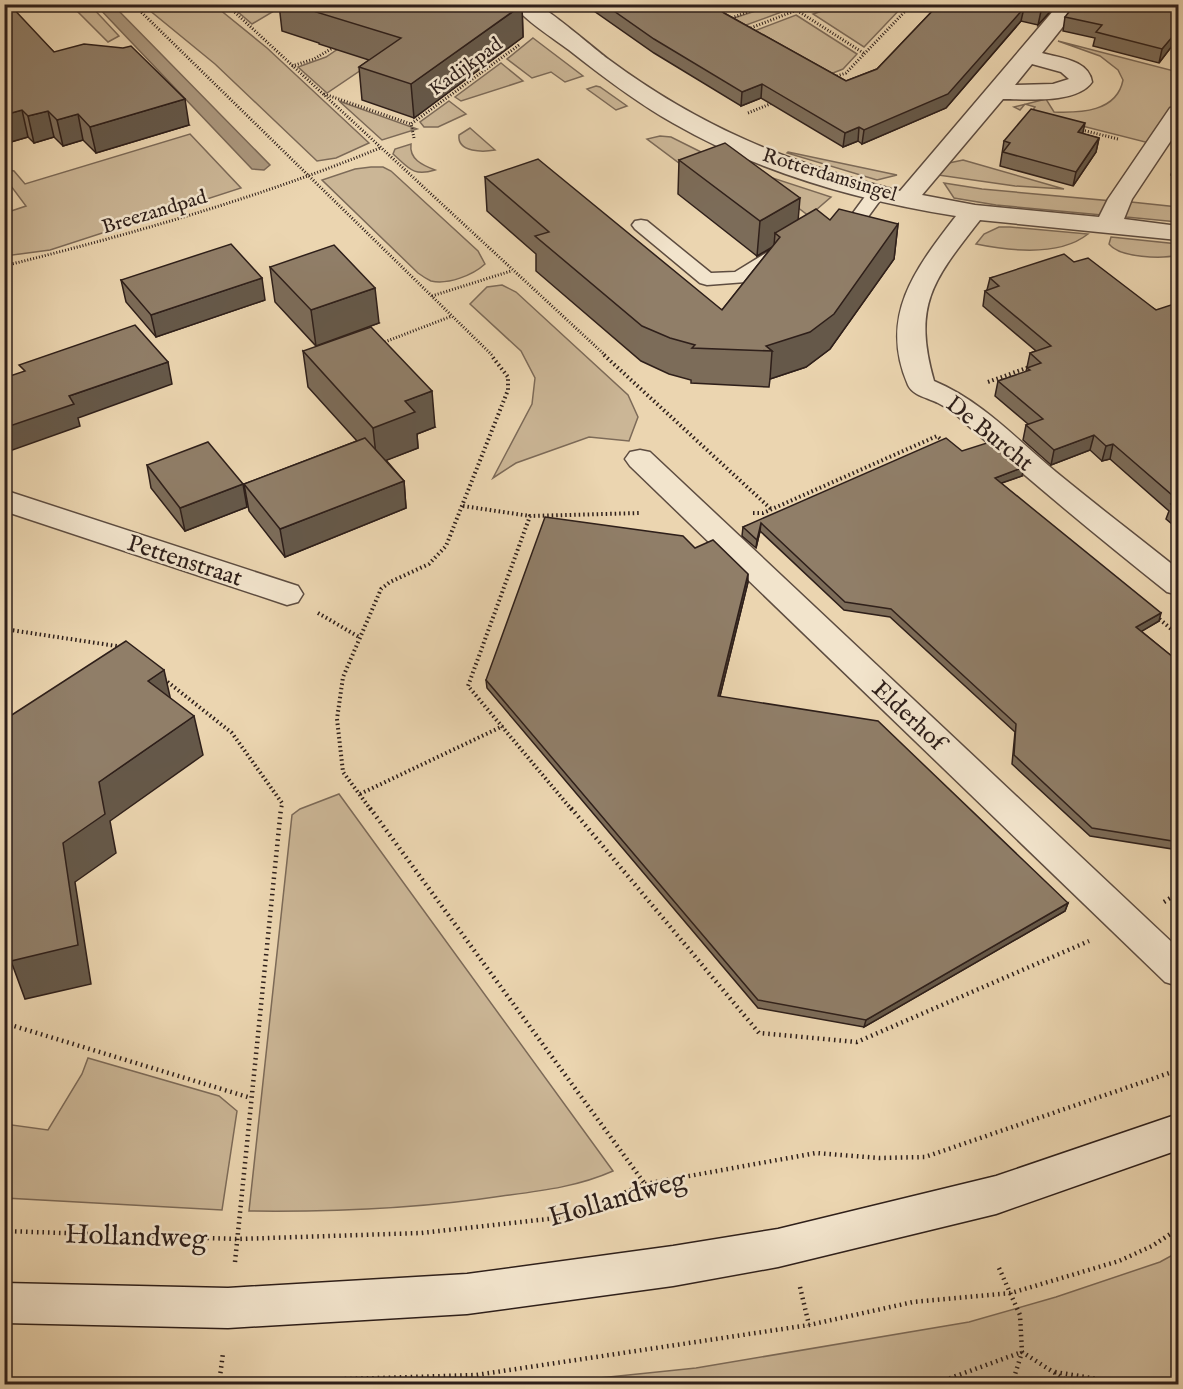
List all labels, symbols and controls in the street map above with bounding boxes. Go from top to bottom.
street label: Kadijkpad [424,32,508,102]
street label: Rotterdamsingel [759,143,900,208]
street label: Breezandpad [99,185,210,240]
street label: De Burcht [939,389,1039,479]
street label: Pettenstraat [123,528,246,595]
street label: Elderhof [865,674,955,761]
street label: Hollandweg [545,1163,692,1236]
street label: Hollandweg [64,1218,208,1257]

